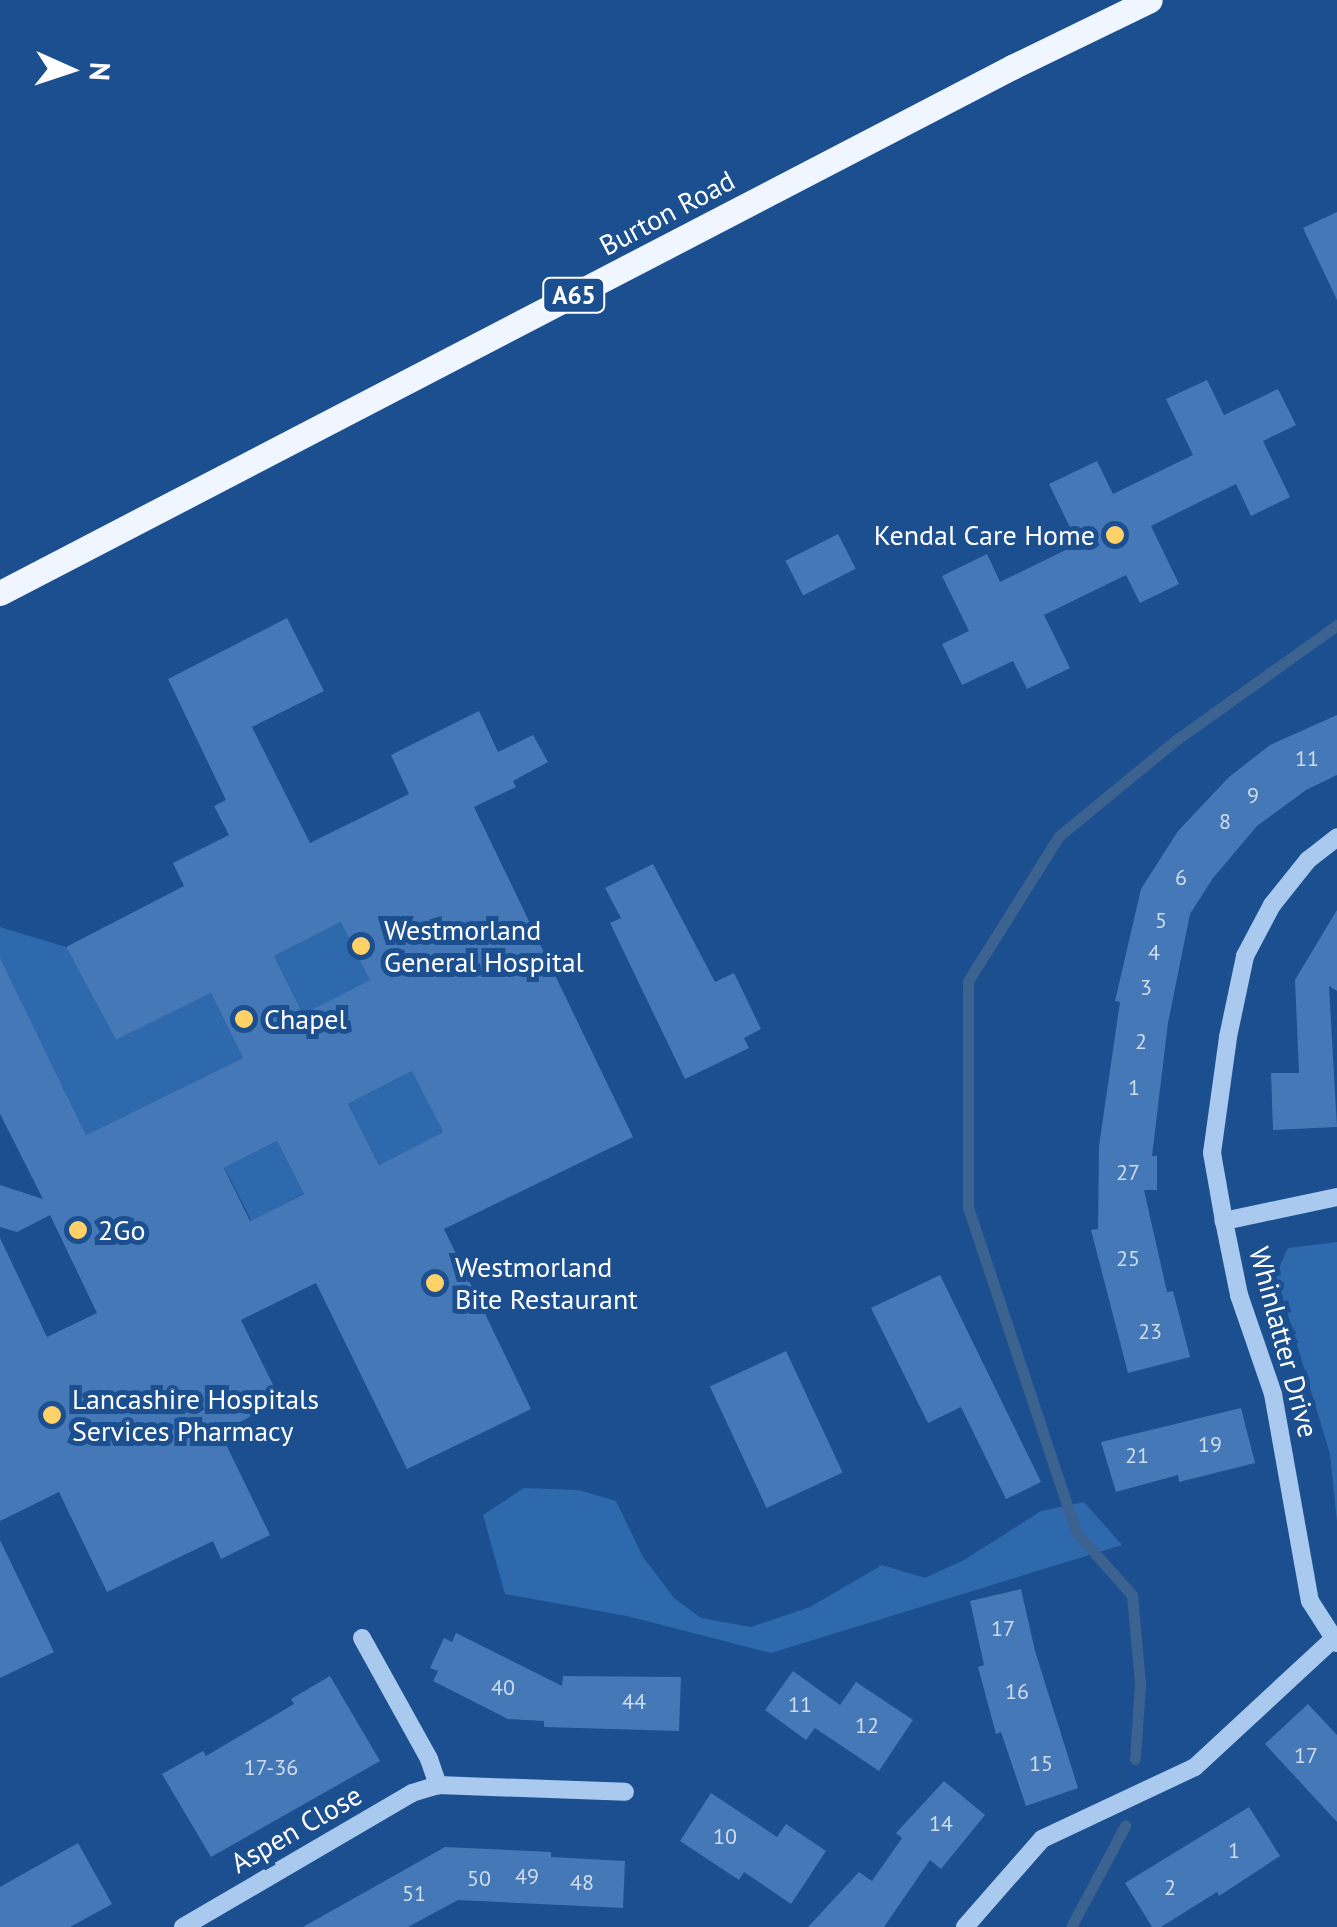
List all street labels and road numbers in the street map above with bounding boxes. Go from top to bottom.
street label: Burton Road [594,163,740,263]
road number: A65 [542,275,606,315]
street label: Whinlatter Drive [1242,1243,1326,1441]
street label: Aspen Close [225,1778,367,1880]

